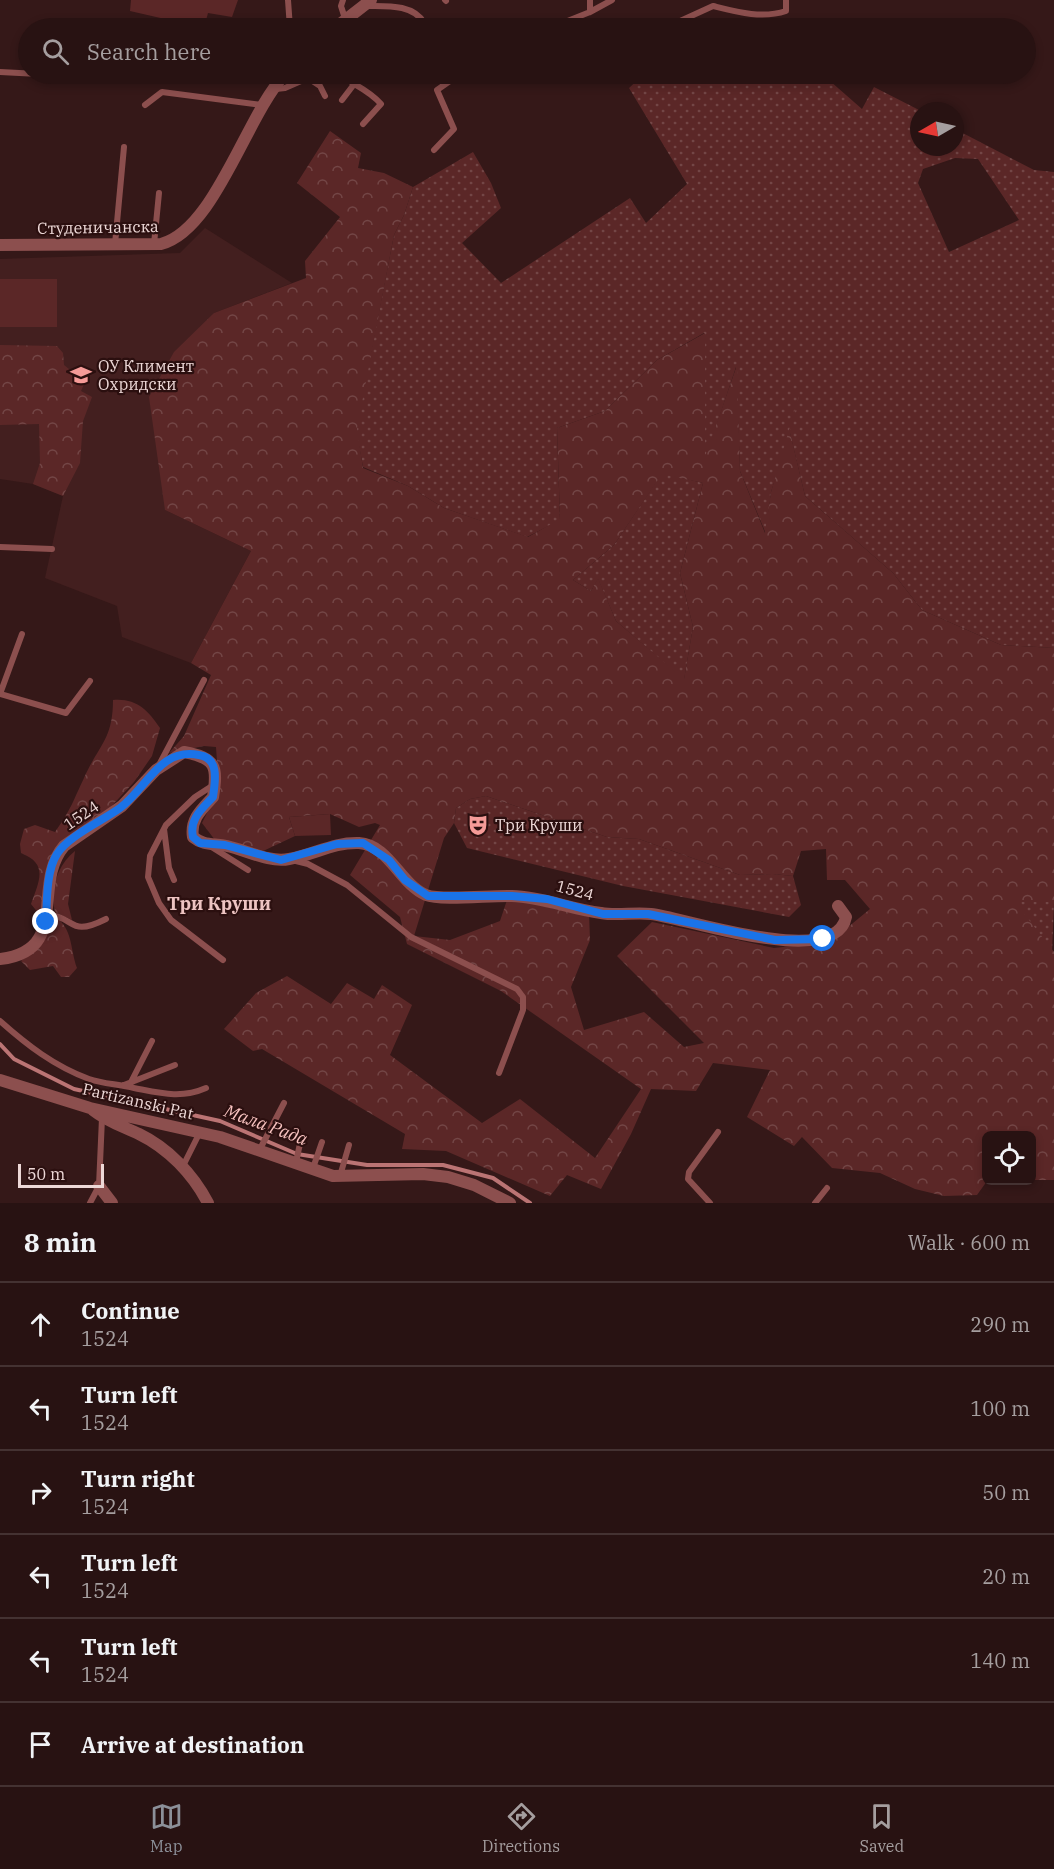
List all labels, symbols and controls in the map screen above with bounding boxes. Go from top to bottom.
search box [18,18,1036,84]
icon: search [39,35,72,68]
text: Search here [87,37,211,66]
north arrow [910,102,964,156]
street label: Студеничанска [37,216,159,238]
place label: ОУ Климент Охридски [98,356,194,394]
school or university icon: ОУ Климент Охридски [69,363,93,387]
street label: 1524 [59,796,103,834]
theatre icon: Три Круши [466,813,490,837]
place label: Три Круши [495,815,583,835]
street label: 1524 [554,875,596,905]
district label: Три Круши [167,892,271,915]
route end [32,908,58,934]
route start [809,925,835,951]
street label: Partizanski Pat [80,1078,196,1124]
water label: Мала Рада [220,1099,311,1150]
map controls [982,1131,1036,1185]
button: locate [982,1131,1036,1185]
scale bar [18,1161,104,1188]
text: 50 m [27,1164,65,1184]
text: 8 min [24,1225,97,1259]
text: Walk · 600 m [908,1229,1030,1256]
text: Continue [81,1296,180,1325]
icon: ahead [24,1308,57,1341]
text: 290 m [970,1311,1030,1338]
text: 1524 [81,1325,129,1352]
text: Turn left [81,1380,177,1409]
icon: left [24,1392,57,1425]
text: 100 m [970,1395,1030,1422]
text: 1524 [81,1409,129,1436]
text: Turn right [81,1464,195,1493]
icon: right [24,1476,57,1509]
text: 50 m [982,1479,1030,1506]
text: 1524 [81,1493,129,1520]
text: Turn left [81,1548,177,1577]
icon: left [24,1560,57,1593]
text: 20 m [982,1563,1030,1590]
text: 1524 [81,1577,129,1604]
text: Turn left [81,1632,177,1661]
icon: left [24,1644,57,1677]
text: 140 m [970,1647,1030,1674]
text: 1524 [81,1661,129,1688]
icon: arrive [24,1728,57,1761]
text: Arrive at destination [81,1730,304,1759]
tab: Map [150,1800,183,1856]
tab: Directions [482,1800,560,1856]
tab: Saved [859,1800,904,1856]

